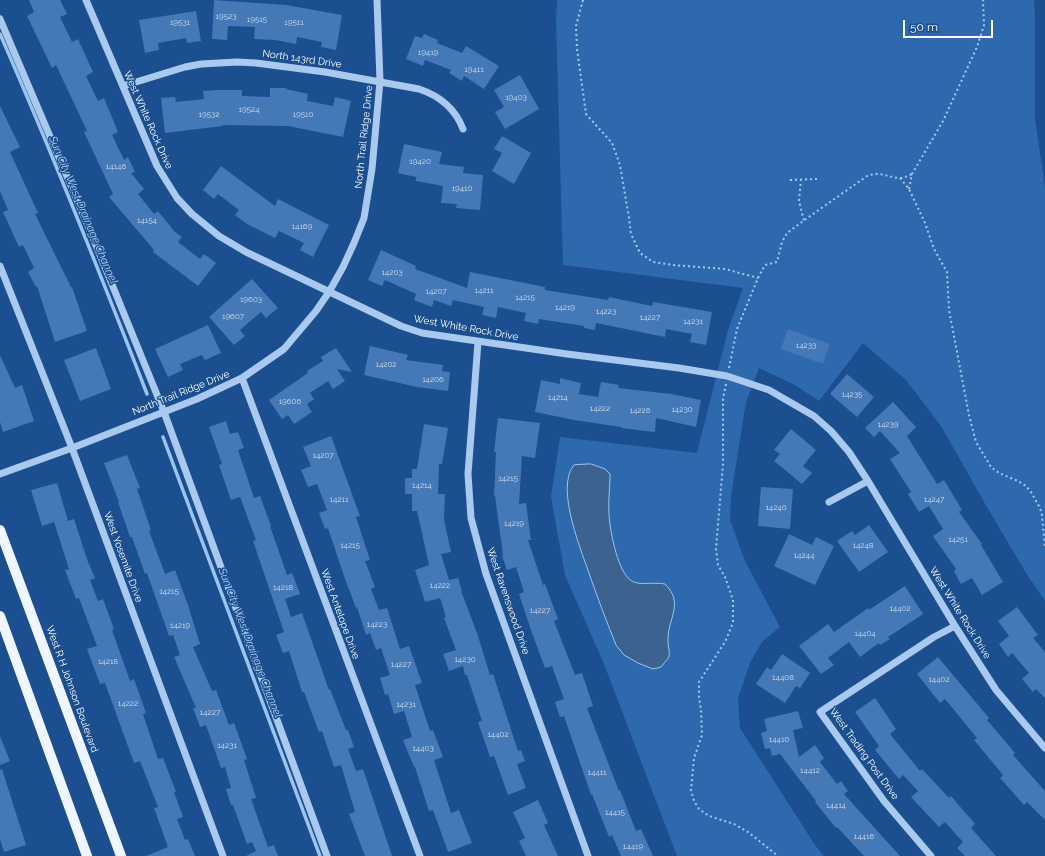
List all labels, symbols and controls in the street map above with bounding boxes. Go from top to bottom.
house number: 19523 [216,12,236,22]
scale bar [905,12,995,38]
house number: 19515 [247,15,267,25]
house number: 19531 [170,18,190,28]
house number: 19511 [284,18,304,28]
text: 50 m [910,20,938,34]
street label: North 143rd Drive [262,47,342,71]
house number: 19419 [418,48,438,58]
house number: 19411 [464,65,484,75]
street label: West White Rock Drive [121,69,175,171]
street label: North Trail Ridge Drive [353,85,375,189]
house number: 19403 [505,93,527,103]
house number: 19524 [238,105,260,115]
house number: 19532 [199,110,219,120]
house number: 19510 [293,110,313,120]
water label: Sun City West Drainage Channel [46,134,120,286]
house number: 19420 [409,157,431,167]
house number: 14146 [106,162,126,172]
house number: 19410 [452,184,472,194]
house number: 14154 [137,216,157,226]
house number: 14169 [292,222,312,232]
house number: 14203 [381,268,403,278]
house number: 14211 [475,286,493,296]
house number: 14207 [425,287,447,297]
house number: 14215 [515,293,535,303]
house number: 19603 [240,295,262,305]
house number: 14219 [555,303,575,313]
house number: 14223 [596,307,616,317]
house number: 19607 [222,312,244,322]
street label: West White Rock Drive [413,313,519,343]
house number: 14227 [640,313,660,323]
house number: 14231 [683,317,703,327]
house number: 14233 [796,341,816,351]
house number: 14202 [375,360,397,370]
street label: North Trail Ridge Drive [131,368,231,418]
house number: 14206 [422,375,444,385]
house number: 14235 [842,390,862,400]
house number: 14214 [548,393,568,403]
house number: 19606 [279,397,301,407]
house number: 14222 [590,404,610,414]
house number: 14230 [671,405,693,415]
house number: 14226 [630,406,650,416]
house number: 14239 [878,420,898,430]
house number: 14207 [312,451,334,461]
house number: 14215 [498,474,518,484]
house number: 14214 [412,481,432,491]
house number: 14211 [330,495,348,505]
house number: 14247 [924,495,944,505]
house number: 14240 [765,503,787,513]
street label: West Yosemite Drive [101,510,145,604]
house number: 14219 [504,519,524,529]
house number: 14251 [948,535,968,545]
house number: 14215 [340,541,360,551]
house number: 14248 [852,541,874,551]
street label: West Ravenswood Drive [484,546,532,656]
house number: 14244 [794,551,814,561]
street label: West White Rock Drive [927,565,993,661]
water label: Sun City West Drainage Channel [215,566,285,720]
street label: West Antelope Drive [318,567,362,661]
house number: 14222 [430,581,450,591]
house number: 14218 [273,583,293,593]
house number: 14215 [159,587,179,597]
house number: 14402 [889,604,911,614]
house number: 14227 [530,606,550,616]
house number: 14223 [367,620,387,630]
house number: 14219 [170,621,190,631]
street label: West R H Johnson Boulevard [43,624,101,754]
house number: 14404 [854,629,876,639]
house number: 14230 [454,655,476,665]
house number: 14218 [98,657,118,667]
house number: 14227 [391,660,411,670]
house number: 14408 [772,673,794,683]
house number: 14402 [928,675,950,685]
house number: 14222 [118,699,138,709]
house number: 14231 [396,700,416,710]
street label: West Trading Post Drive [827,706,901,802]
house number: 14227 [200,708,220,718]
house number: 14402 [487,730,509,740]
house number: 14410 [769,735,789,745]
house number: 14231 [217,741,237,751]
house number: 14403 [412,744,434,754]
house number: 14412 [800,766,820,776]
house number: 14411 [587,768,607,778]
house number: 14414 [826,801,846,811]
house number: 14415 [605,808,625,818]
house number: 14416 [854,832,874,842]
house number: 14419 [623,842,643,852]

